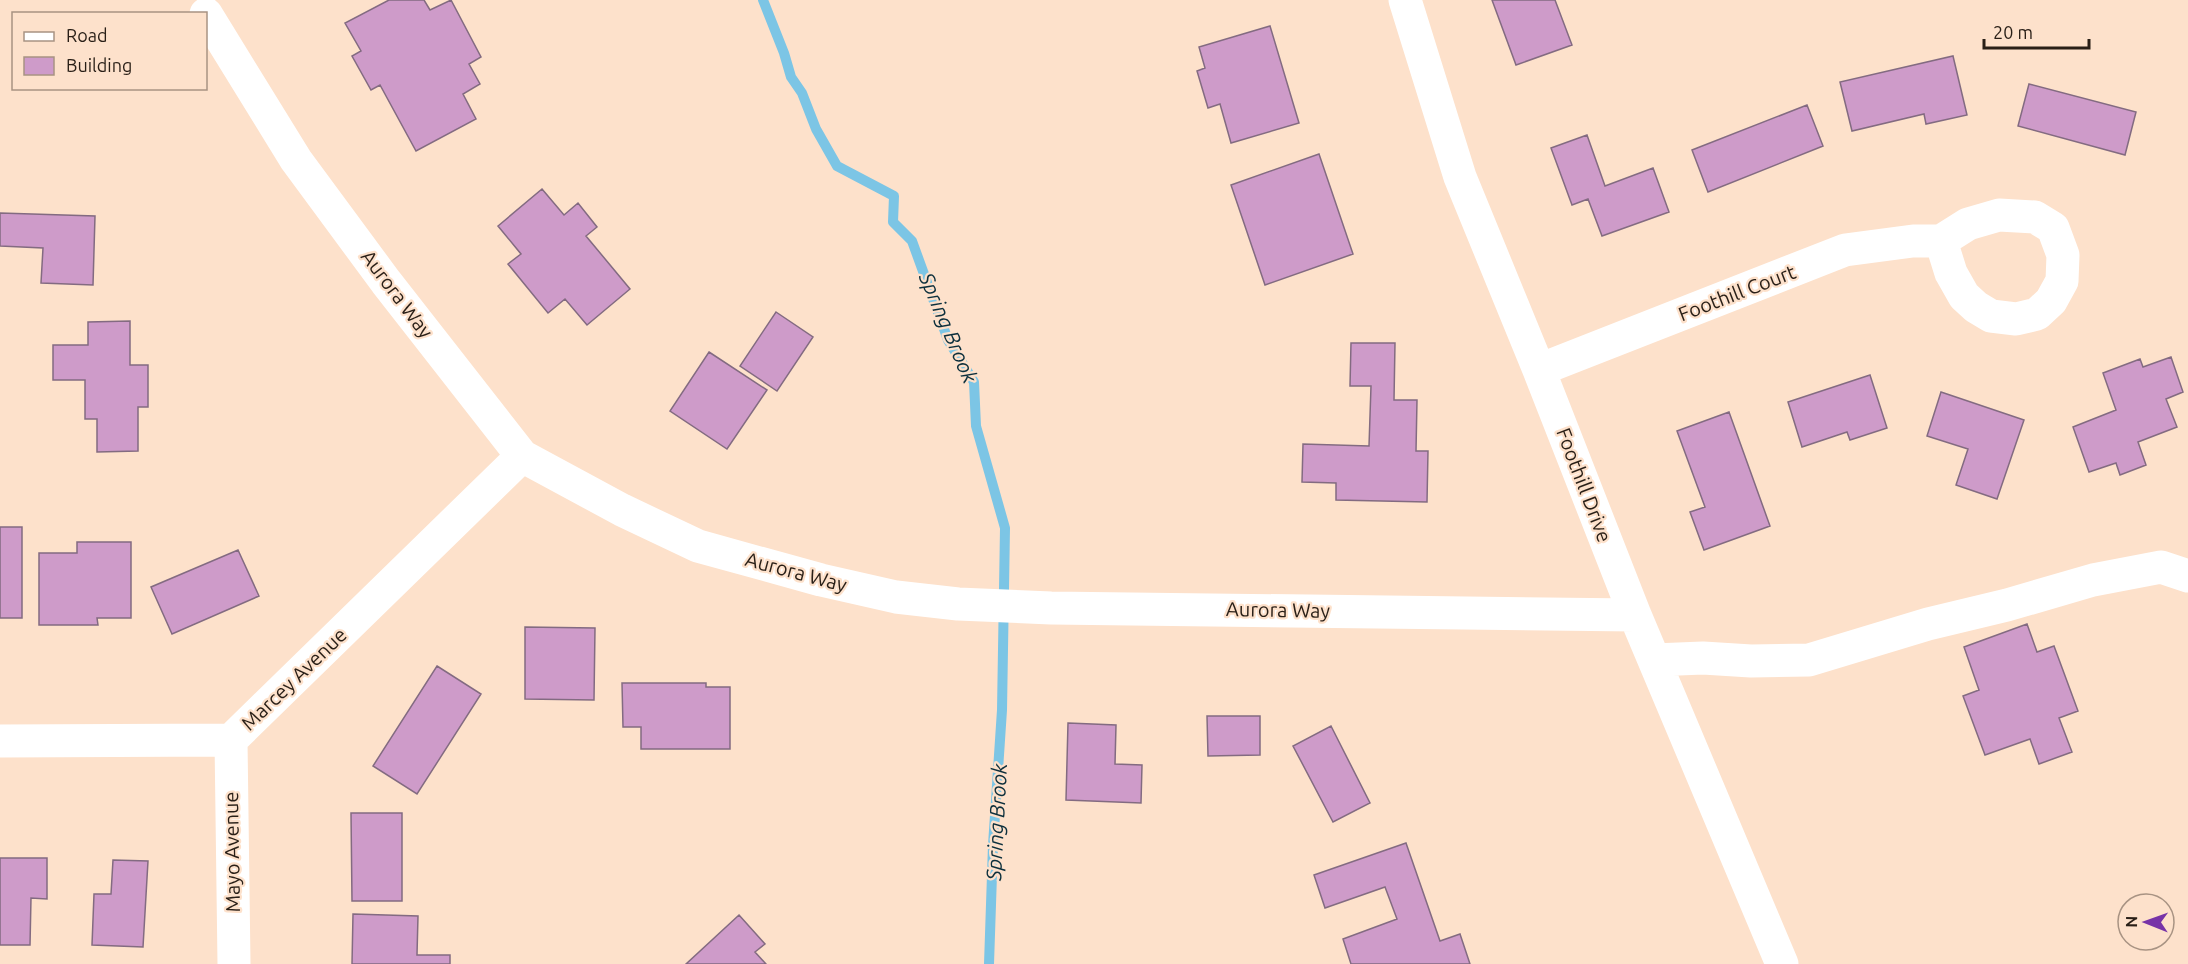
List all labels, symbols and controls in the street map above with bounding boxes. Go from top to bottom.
legend [12,12,207,90]
scale bar [1984,12,2089,50]
text: 20 m [1993,22,2033,42]
text: Road [66,25,108,45]
text: Building [66,55,132,75]
street label: Aurora Way [357,245,438,342]
street label: Foothill Court [1675,260,1799,325]
water label: Spring Brook [915,268,983,387]
street label: Foothill Drive [1552,425,1617,545]
street label: Aurora Way [743,547,850,596]
street label: Aurora Way [1226,597,1331,622]
street label: Marcey Avenue [236,623,351,735]
water label: Spring Brook [981,762,1011,882]
street label: Mayo Avenue [219,791,244,913]
north arrow [2116,892,2176,952]
text: N [2122,916,2140,928]

